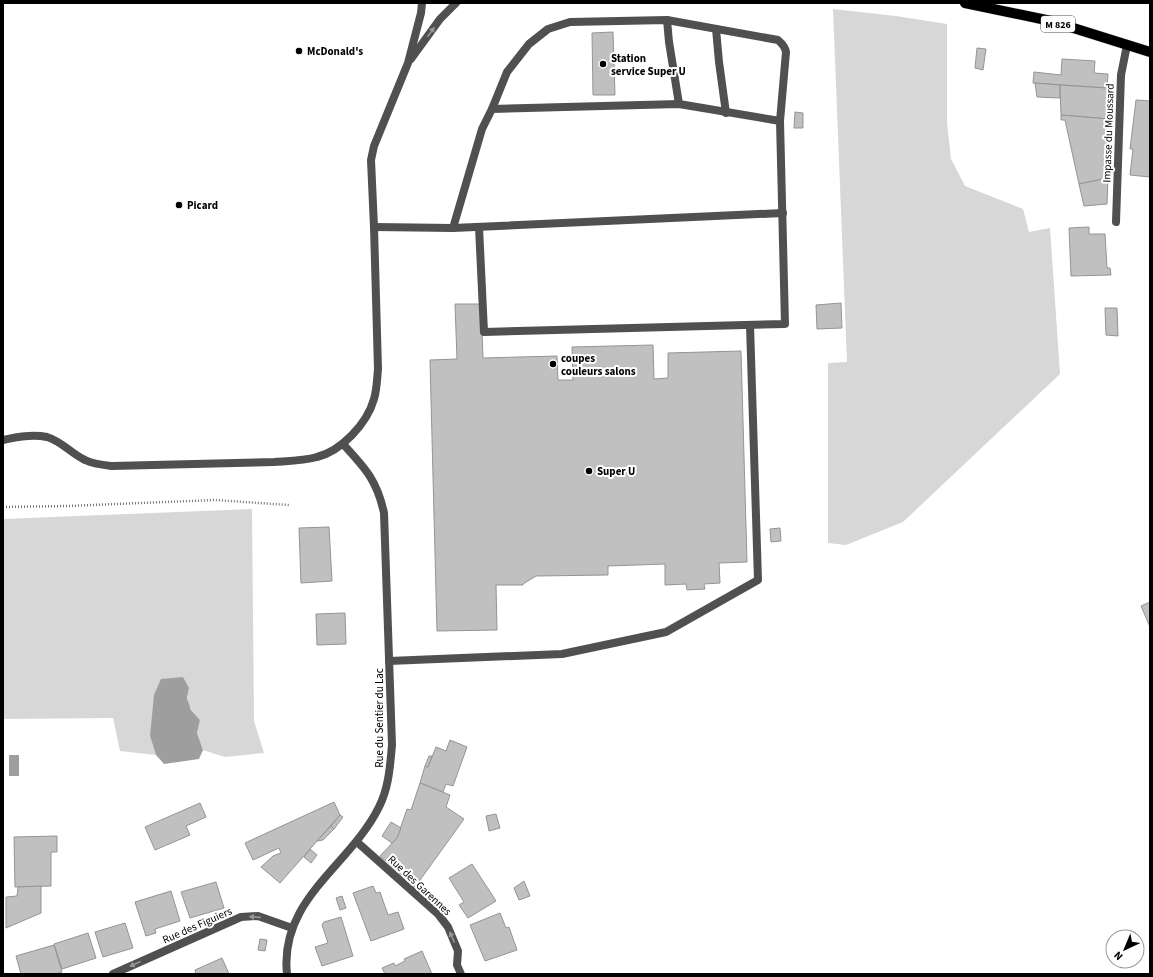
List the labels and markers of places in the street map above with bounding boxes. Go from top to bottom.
place label: McDonald's [307,44,363,59]
marker: McDonald's [294,46,304,56]
place label: Station service Super U [611,51,686,79]
marker: Station service Super U [598,59,608,69]
place label: Picard [187,198,218,213]
marker: Picard [174,200,184,210]
place label: coupes couleurs salons [561,351,636,379]
marker: coupes couleurs salons [548,359,558,369]
place label: Super U [597,464,635,479]
marker: Super U [584,466,594,476]

